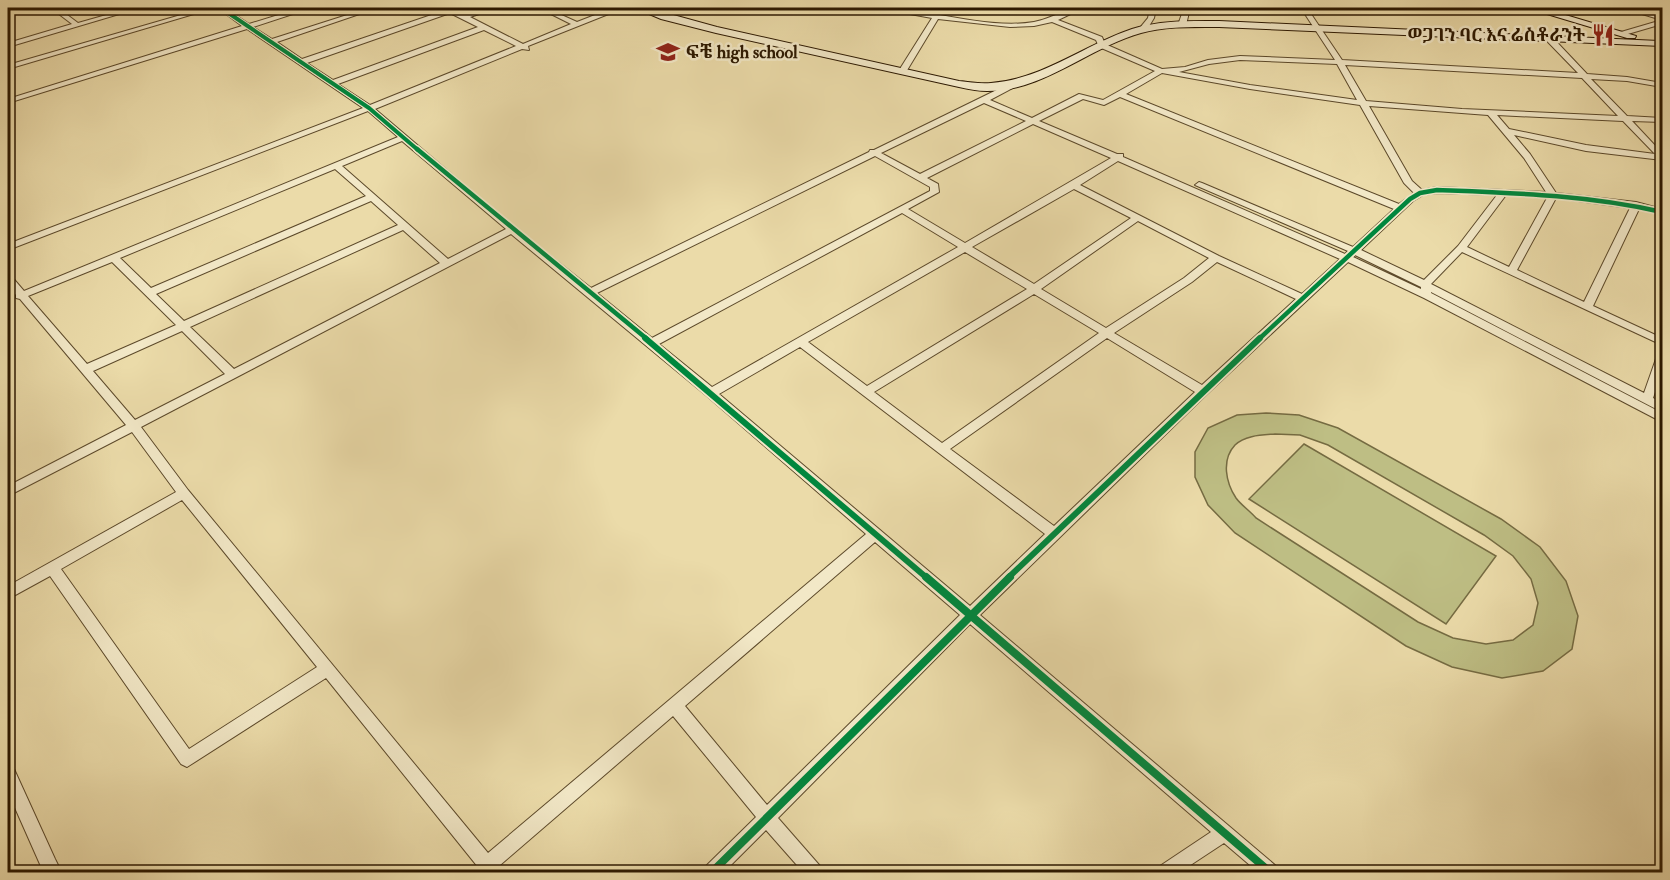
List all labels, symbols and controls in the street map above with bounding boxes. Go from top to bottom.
restaurant icon: ወጋገን ባር እና ሬስቶራንት [1590,22,1616,48]
place label: ወጋገን ባር እና ሬስቶራንት [1408,24,1586,47]
school or university icon: ፍቼ high school [655,39,681,65]
place label: ፍቼ high school [686,41,798,64]

